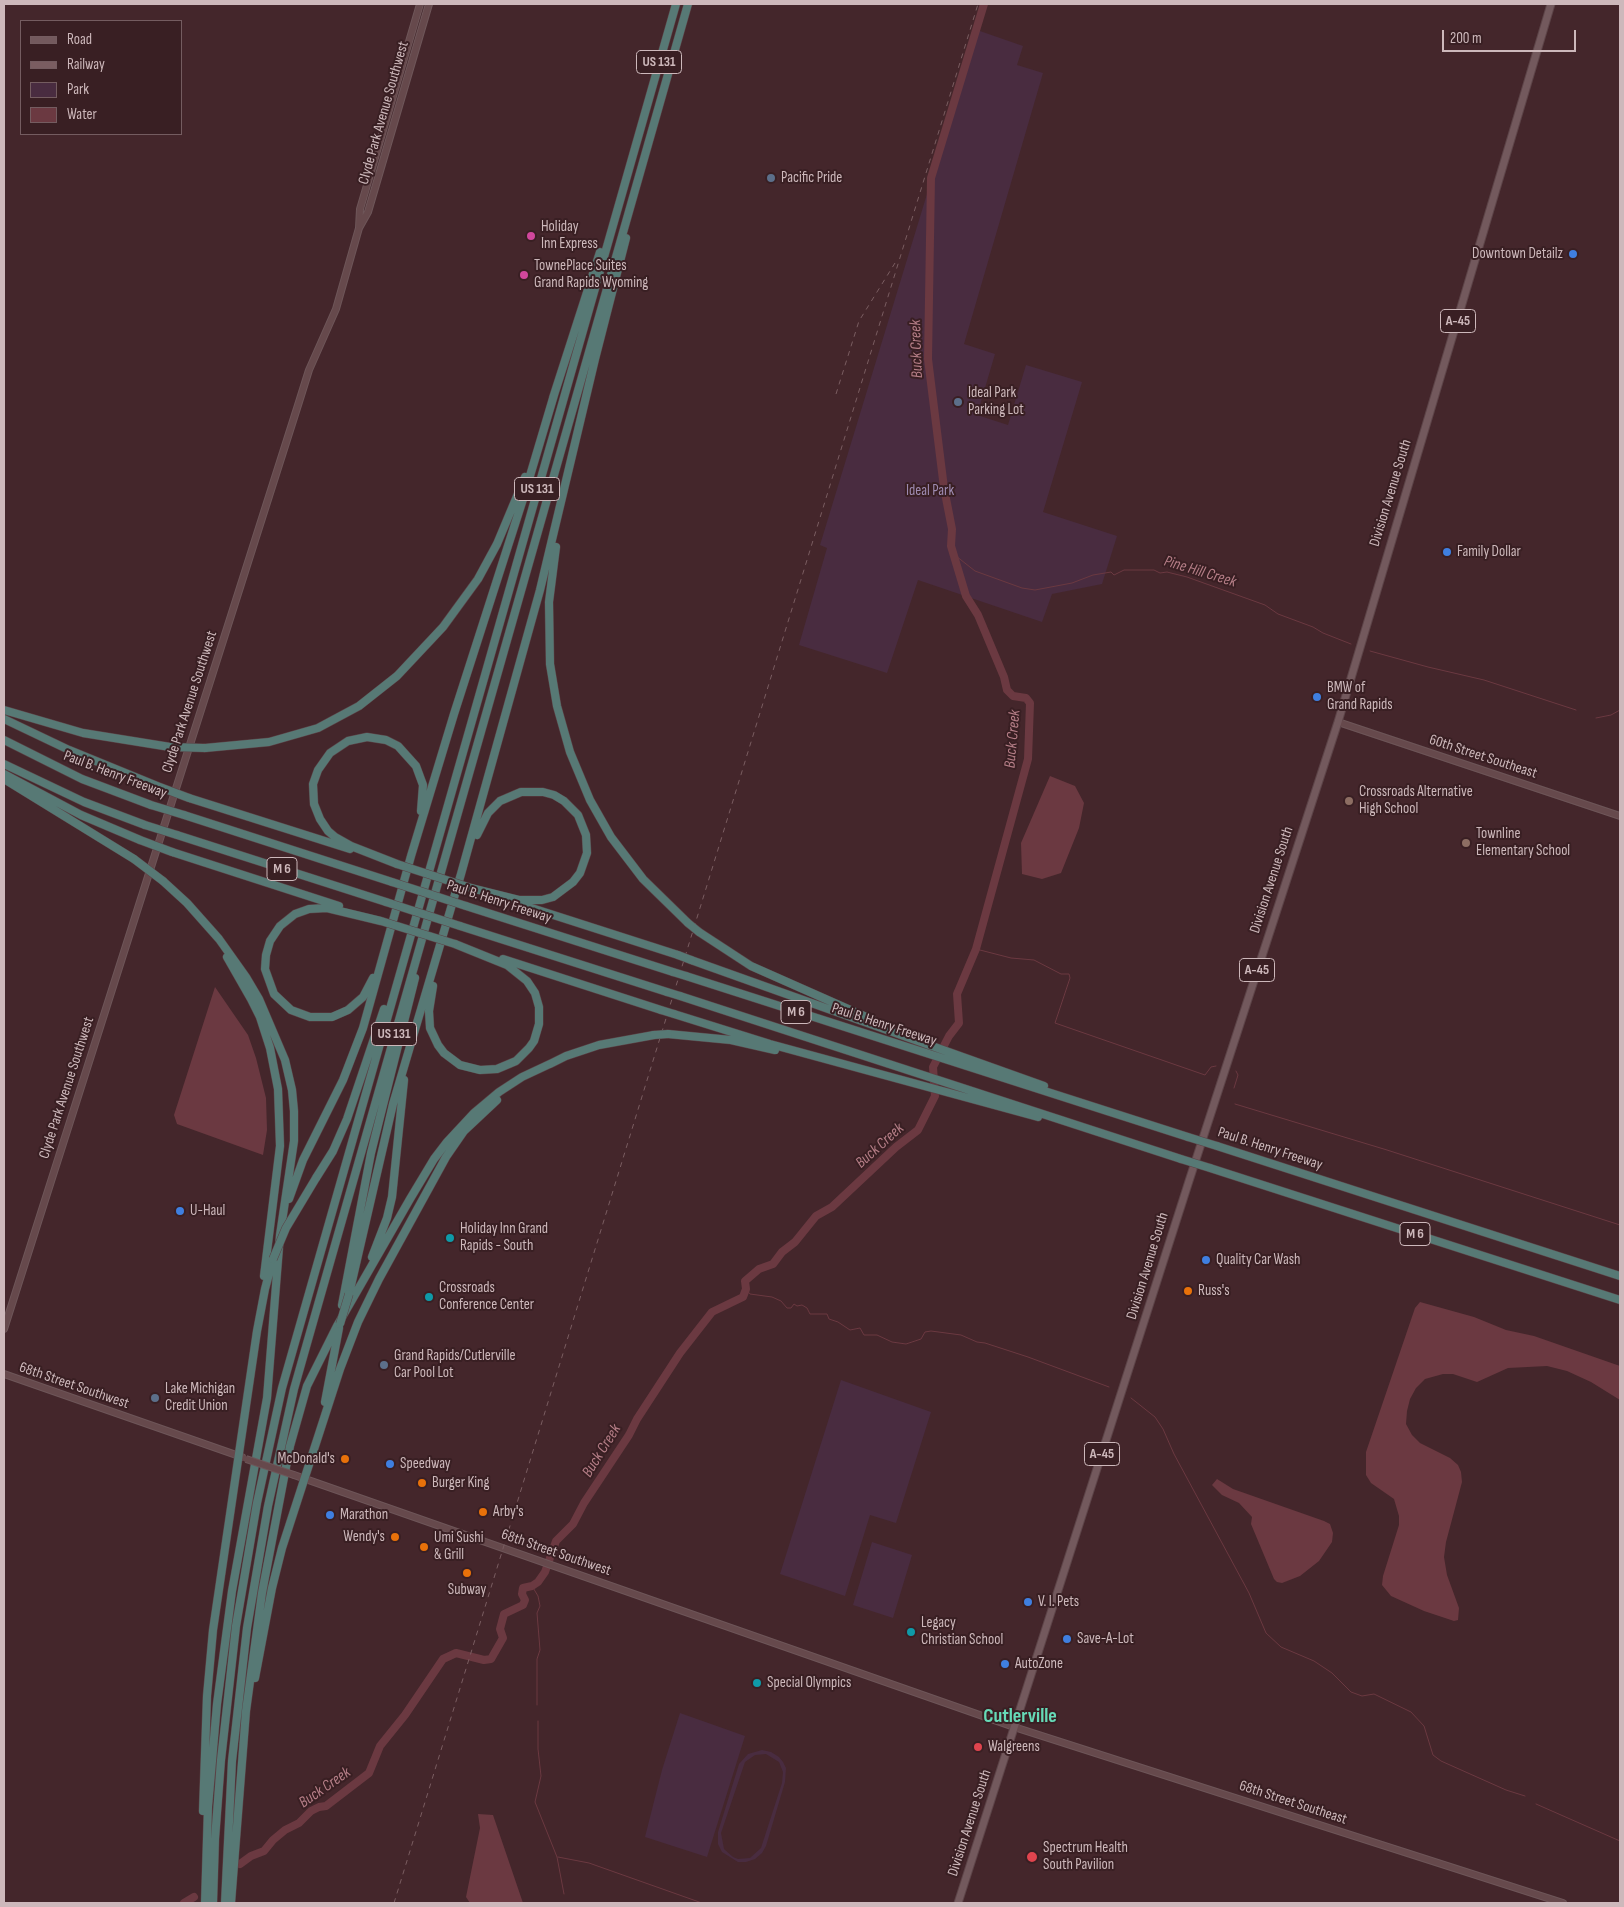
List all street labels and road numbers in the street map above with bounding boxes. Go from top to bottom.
street label: Clyde Park Avenue Southwest [355,39,413,187]
road number: US 131 [636,51,682,74]
road number: A-45 [1440,310,1476,332]
street label: Division Avenue South [1366,437,1416,549]
road number: US 131 [514,478,560,500]
street label: Clyde Park Avenue Southwest [159,629,221,775]
street label: 60th Street Southeast [1427,731,1539,783]
street label: Paul B. Henry Freeway [61,747,169,803]
street label: Division Avenue South [1246,824,1298,936]
road number: M 6 [267,858,297,881]
street label: Paul B. Henry Freeway [444,877,554,927]
road number: A-45 [1240,958,1274,982]
road number: M 6 [781,1000,811,1024]
street label: Paul B. Henry Freeway [829,1000,939,1050]
street label: Clyde Park Avenue Southwest [36,1015,98,1161]
road number: US 131 [372,1022,416,1046]
street label: Paul B. Henry Freeway [1215,1124,1325,1174]
street label: Division Avenue South [1123,1210,1173,1322]
road number: M 6 [1400,1222,1430,1246]
street label: 68th Street Southwest [17,1359,131,1413]
road number: A-45 [1084,1442,1120,1466]
street label: 68th Street Southwest [499,1526,613,1580]
street label: Division Avenue South [944,1767,996,1879]
street label: 68th Street Southeast [1237,1777,1349,1829]

